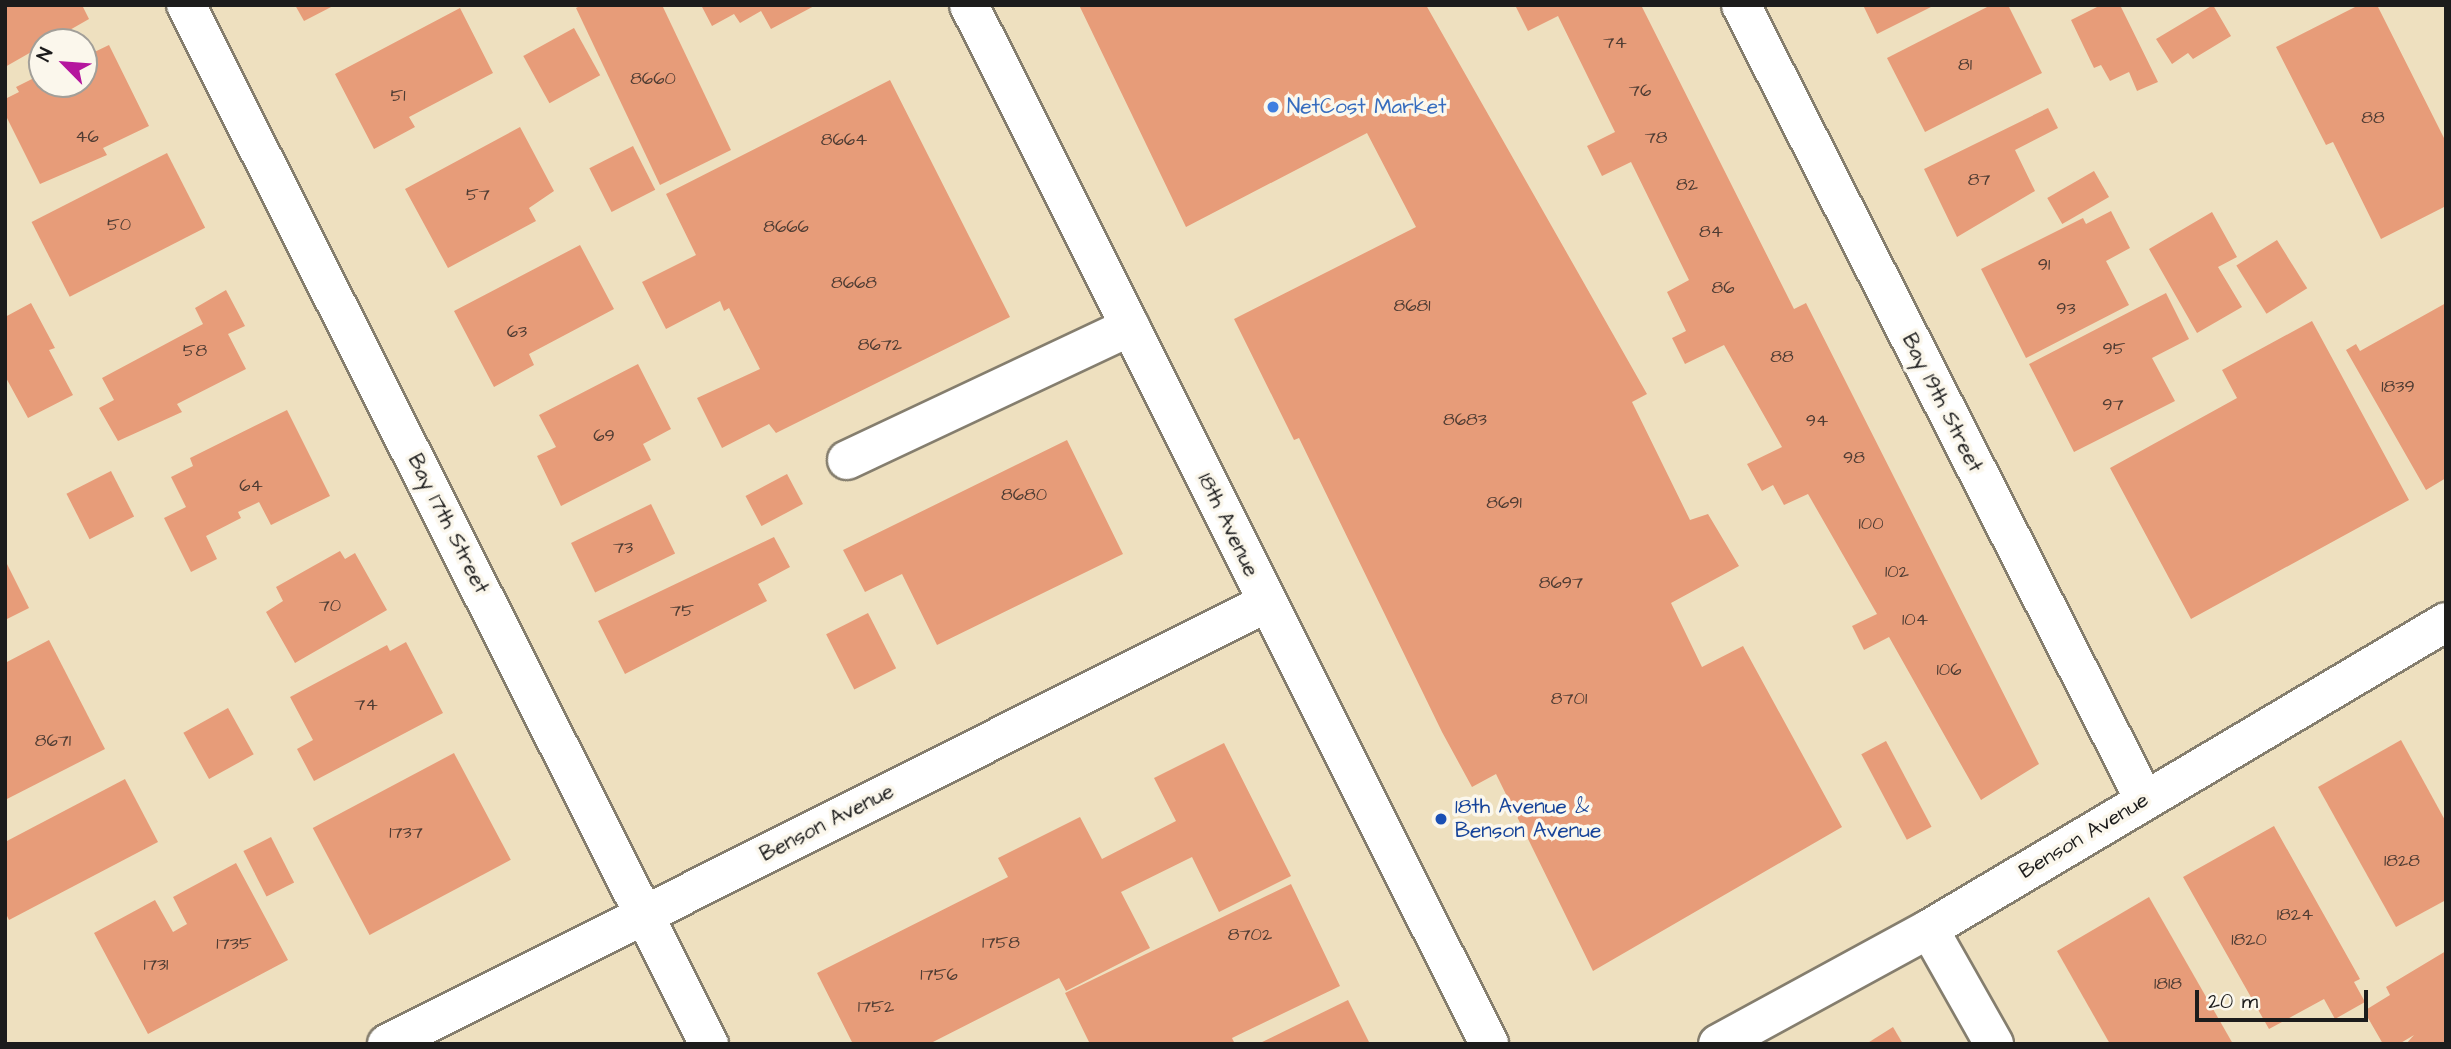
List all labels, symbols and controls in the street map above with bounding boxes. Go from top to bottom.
north arrow [28,28,98,98]
house number: 74 [1603,32,1627,54]
text: N [31,44,60,66]
house number: 81 [1958,54,1972,76]
house number: 8660 [630,68,676,90]
house number: 76 [1629,80,1651,102]
house number: 51 [390,85,406,107]
place label: NetCost Market [1287,94,1447,120]
marker: NetCost Market [1265,99,1281,115]
house number: 88 [2361,107,2385,129]
house number: 46 [75,126,99,148]
house number: 78 [1645,127,1667,149]
house number: 8664 [821,129,867,151]
house number: 87 [1968,169,1990,191]
house number: 82 [1676,174,1698,196]
house number: 57 [466,184,490,206]
house number: 50 [107,214,131,236]
house number: 8666 [763,216,809,238]
house number: 84 [1699,221,1723,243]
house number: 91 [2038,254,2050,276]
house number: 8668 [831,272,877,294]
house number: 86 [1712,277,1734,299]
house number: 8681 [1394,295,1430,317]
house number: 93 [2056,298,2076,320]
house number: 63 [507,321,527,343]
street label: Bay 19th Street [1896,329,1988,477]
house number: 8672 [858,334,902,356]
house number: 95 [2103,338,2125,360]
house number: 58 [183,340,207,362]
house number: 88 [1770,346,1794,368]
house number: 1839 [2381,376,2415,398]
house number: 97 [2102,394,2124,416]
house number: 8683 [1443,409,1487,431]
house number: 94 [1806,410,1828,432]
house number: 69 [593,425,615,447]
house number: 98 [1843,447,1865,469]
street label: Bay 17th Street [402,450,494,598]
street label: 18th Avenue [1192,469,1264,581]
house number: 64 [239,475,263,497]
house number: 8680 [1001,484,1047,506]
house number: 8691 [1486,492,1522,514]
house number: 100 [1858,513,1884,535]
house number: 73 [613,537,633,559]
house number: 102 [1885,561,1909,583]
house number: 8697 [1539,572,1583,594]
house number: 70 [319,595,341,617]
house number: 75 [670,600,694,622]
house number: 104 [1902,609,1928,631]
house number: 106 [1937,659,1961,681]
house number: 8701 [1551,688,1587,710]
house number: 74 [354,694,378,716]
house number: 8671 [35,730,71,752]
street label: Benson Avenue [756,779,898,867]
street label: Benson Avenue [2015,788,2153,884]
place label: 18th Avenue & Benson Avenue [1455,794,1601,844]
marker: 18th Avenue & Benson Avenue [1433,811,1449,827]
house number: 1737 [389,822,423,844]
house number: 1828 [2384,850,2420,872]
house number: 1824 [2277,904,2313,926]
house number: 8702 [1228,924,1272,946]
house number: 1820 [2231,929,2267,951]
house number: 1758 [982,932,1020,954]
house number: 1735 [216,933,252,955]
house number: 1731 [144,954,168,976]
house number: 1756 [920,964,958,986]
house number: 1818 [2154,973,2182,995]
scale bar [2199,976,2372,1020]
text: 20 m [2208,987,2258,1016]
house number: 1752 [858,996,894,1018]

